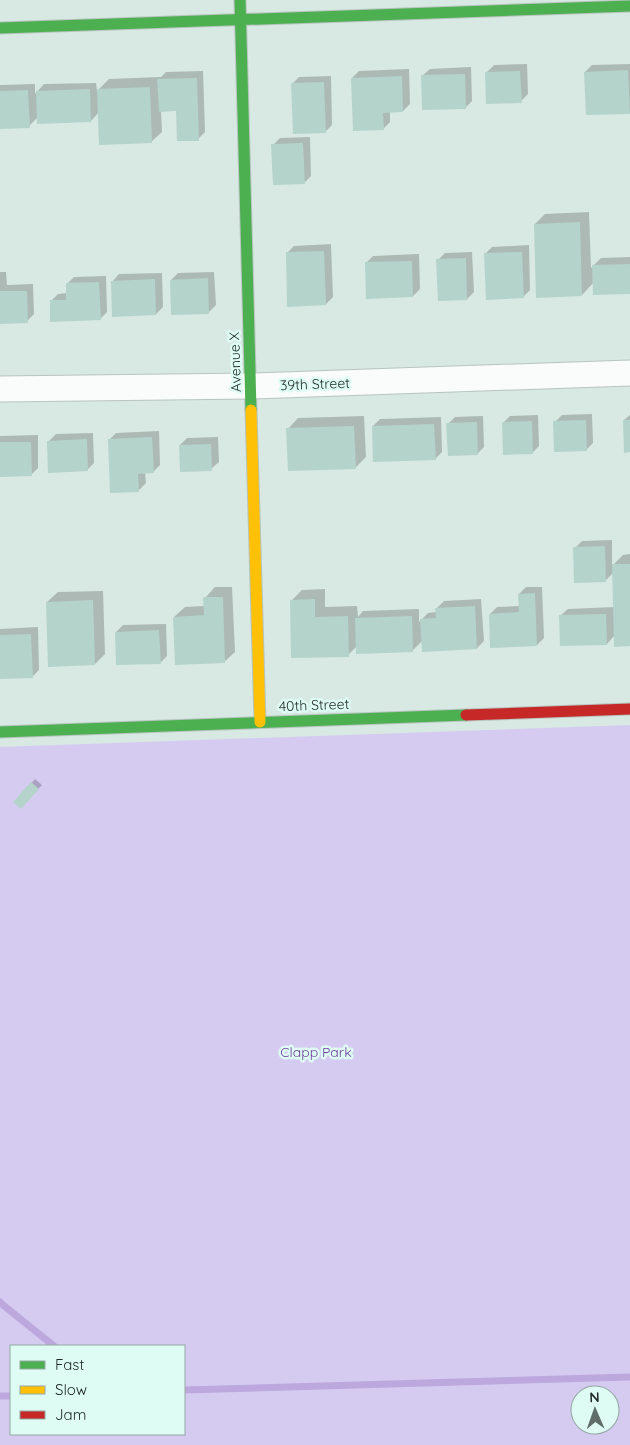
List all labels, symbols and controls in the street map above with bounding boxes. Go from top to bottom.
street label: Avenue X [225,331,245,392]
street label: 39th Street [280,374,351,394]
street label: 40th Street [278,695,350,715]
park label: Clapp Park [280,1043,352,1061]
legend [10,1345,185,1435]
text: Fast [55,1355,84,1374]
text: Slow [55,1380,87,1399]
north arrow [570,1385,620,1435]
text: N [589,1388,600,1406]
text: Jam [55,1405,86,1424]

